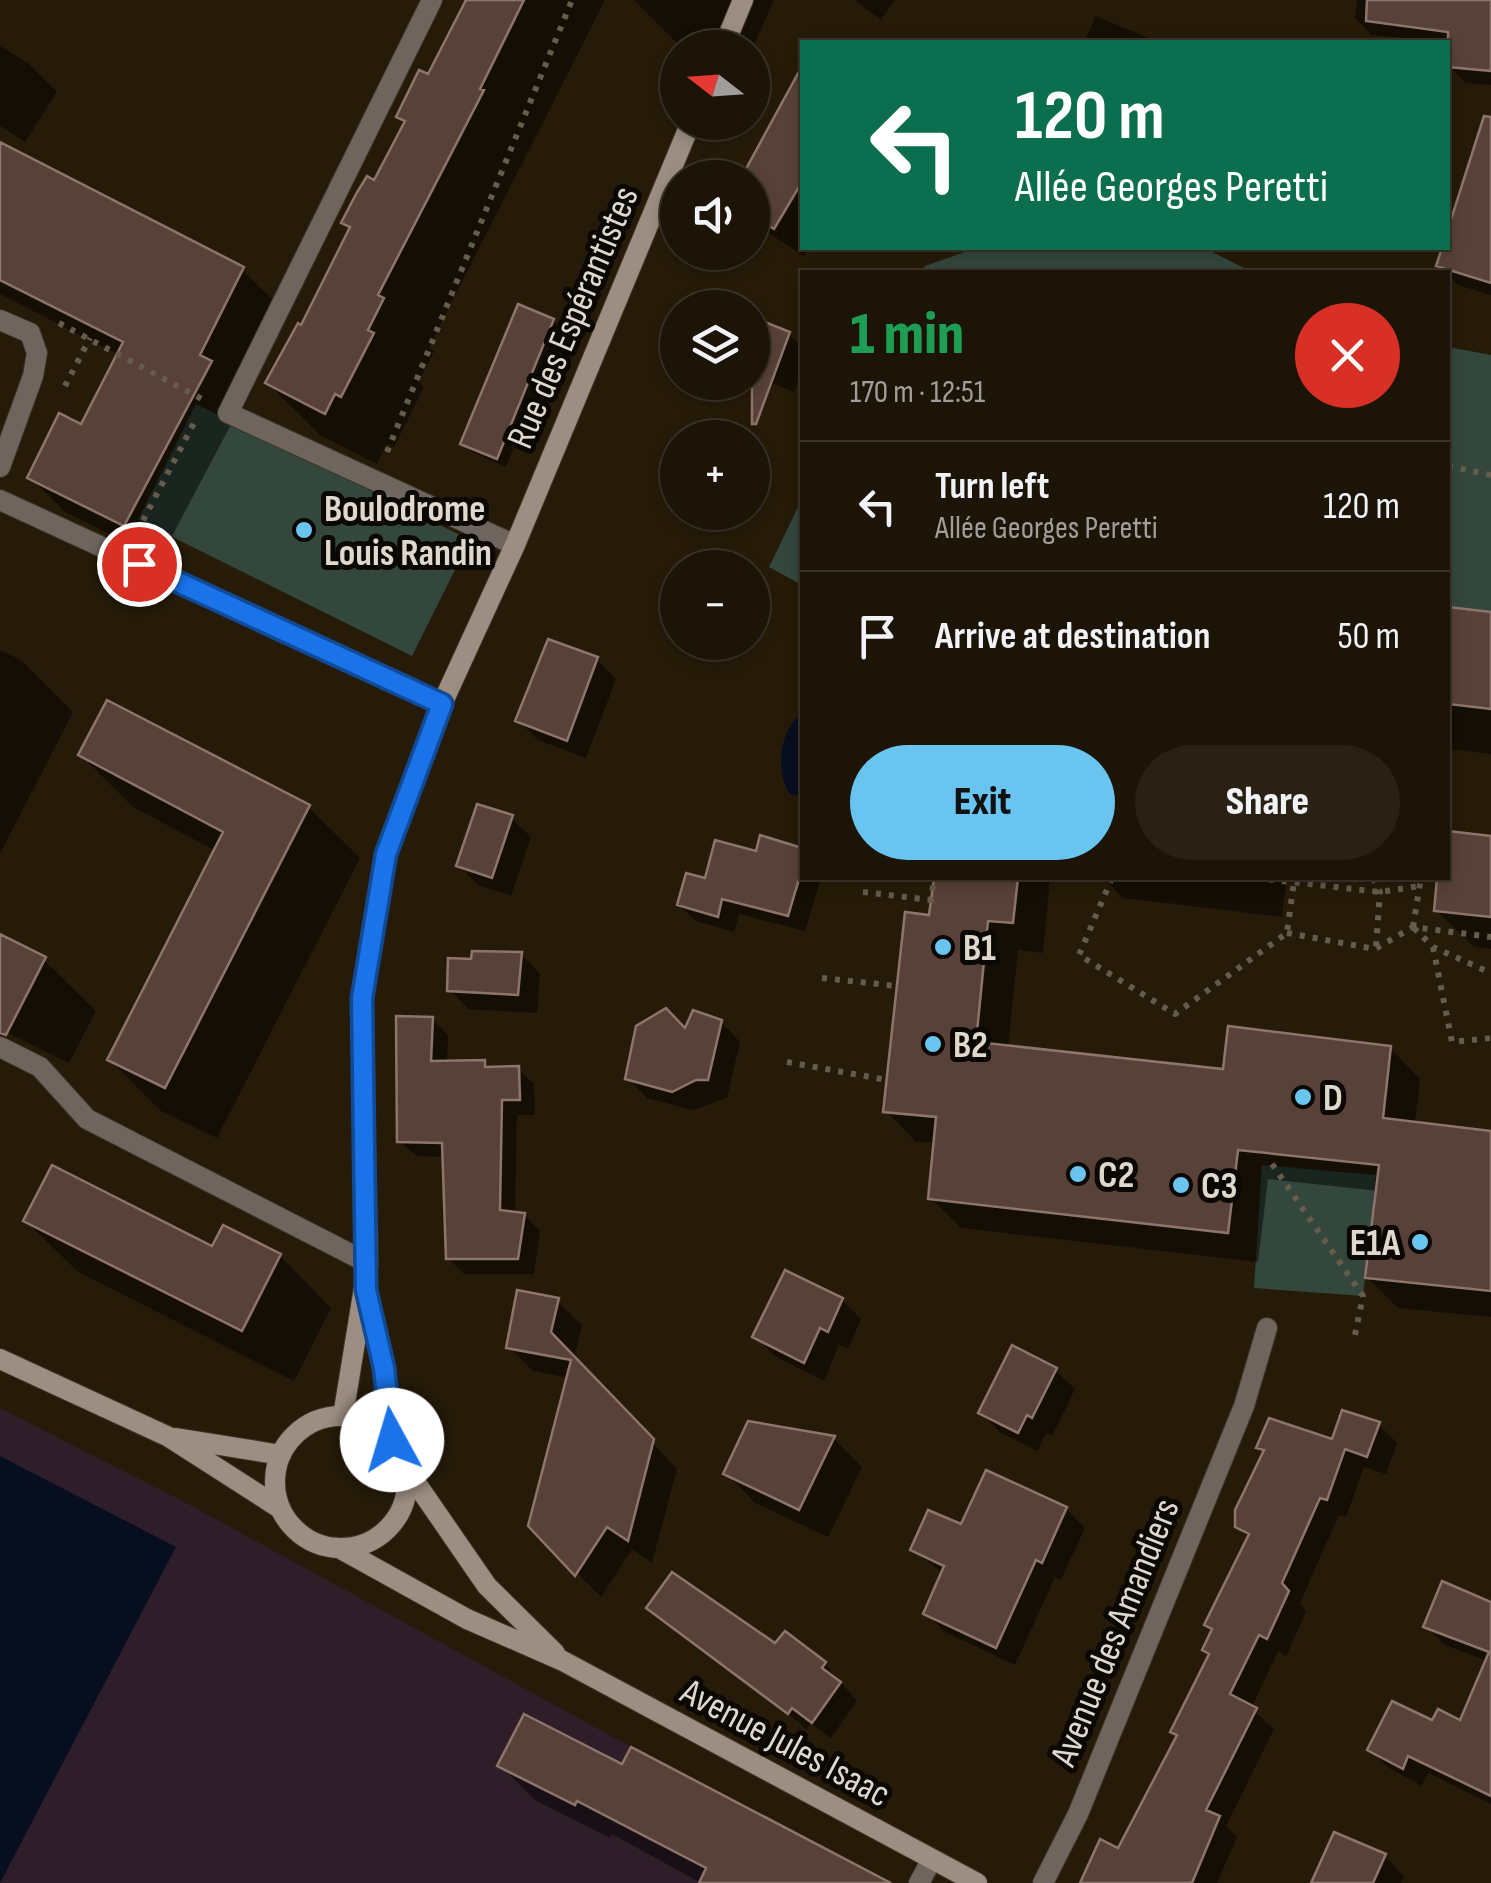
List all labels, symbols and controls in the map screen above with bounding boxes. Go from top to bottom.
north arrow [660,30,770,140]
map controls [660,30,770,660]
text: 120 m [1015,75,1165,159]
icon: left [850,80,980,210]
button: sound [660,160,770,270]
text: Allée Georges Peretti [1015,160,1328,215]
street label: Rue des Espérantistes [498,180,649,455]
button: layers [660,290,770,400]
text: 1 min [850,299,964,371]
button: close [1295,303,1400,408]
text: 170 m · 12:51 [850,373,985,412]
button: + [660,420,770,530]
text: Turn left [935,464,1049,509]
icon: left [850,479,905,534]
text: 120 m [1323,484,1400,529]
place label: Boulodrome Louis Randin [324,487,492,576]
text: Allée Georges Peretti [935,509,1158,548]
marker: Boulodrome Louis Randin [293,519,315,541]
pin [97,522,182,607]
icon: arrive [112,537,167,592]
button: − [660,550,770,660]
icon: arrive [850,609,905,664]
text: Arrive at destination [935,614,1210,659]
text: 50 m [1337,614,1400,659]
button: Exit [850,745,1115,860]
button: Share [1135,745,1400,860]
place label: B1 [963,926,996,971]
marker: B1 [932,936,954,958]
place label: B2 [953,1023,988,1068]
marker: B2 [922,1033,944,1055]
place label: D [1323,1076,1343,1121]
marker: D [1292,1086,1314,1108]
place label: C2 [1098,1153,1134,1198]
marker: C2 [1067,1163,1089,1185]
place label: C3 [1201,1164,1238,1209]
marker: C3 [1170,1174,1192,1196]
place label: E1A [1350,1221,1401,1266]
marker: E1A [1409,1231,1431,1253]
position arrow [340,1388,444,1492]
street label: Avenue des Amandiers [1041,1492,1189,1774]
street label: Avenue Jules Isaac [672,1669,898,1817]

